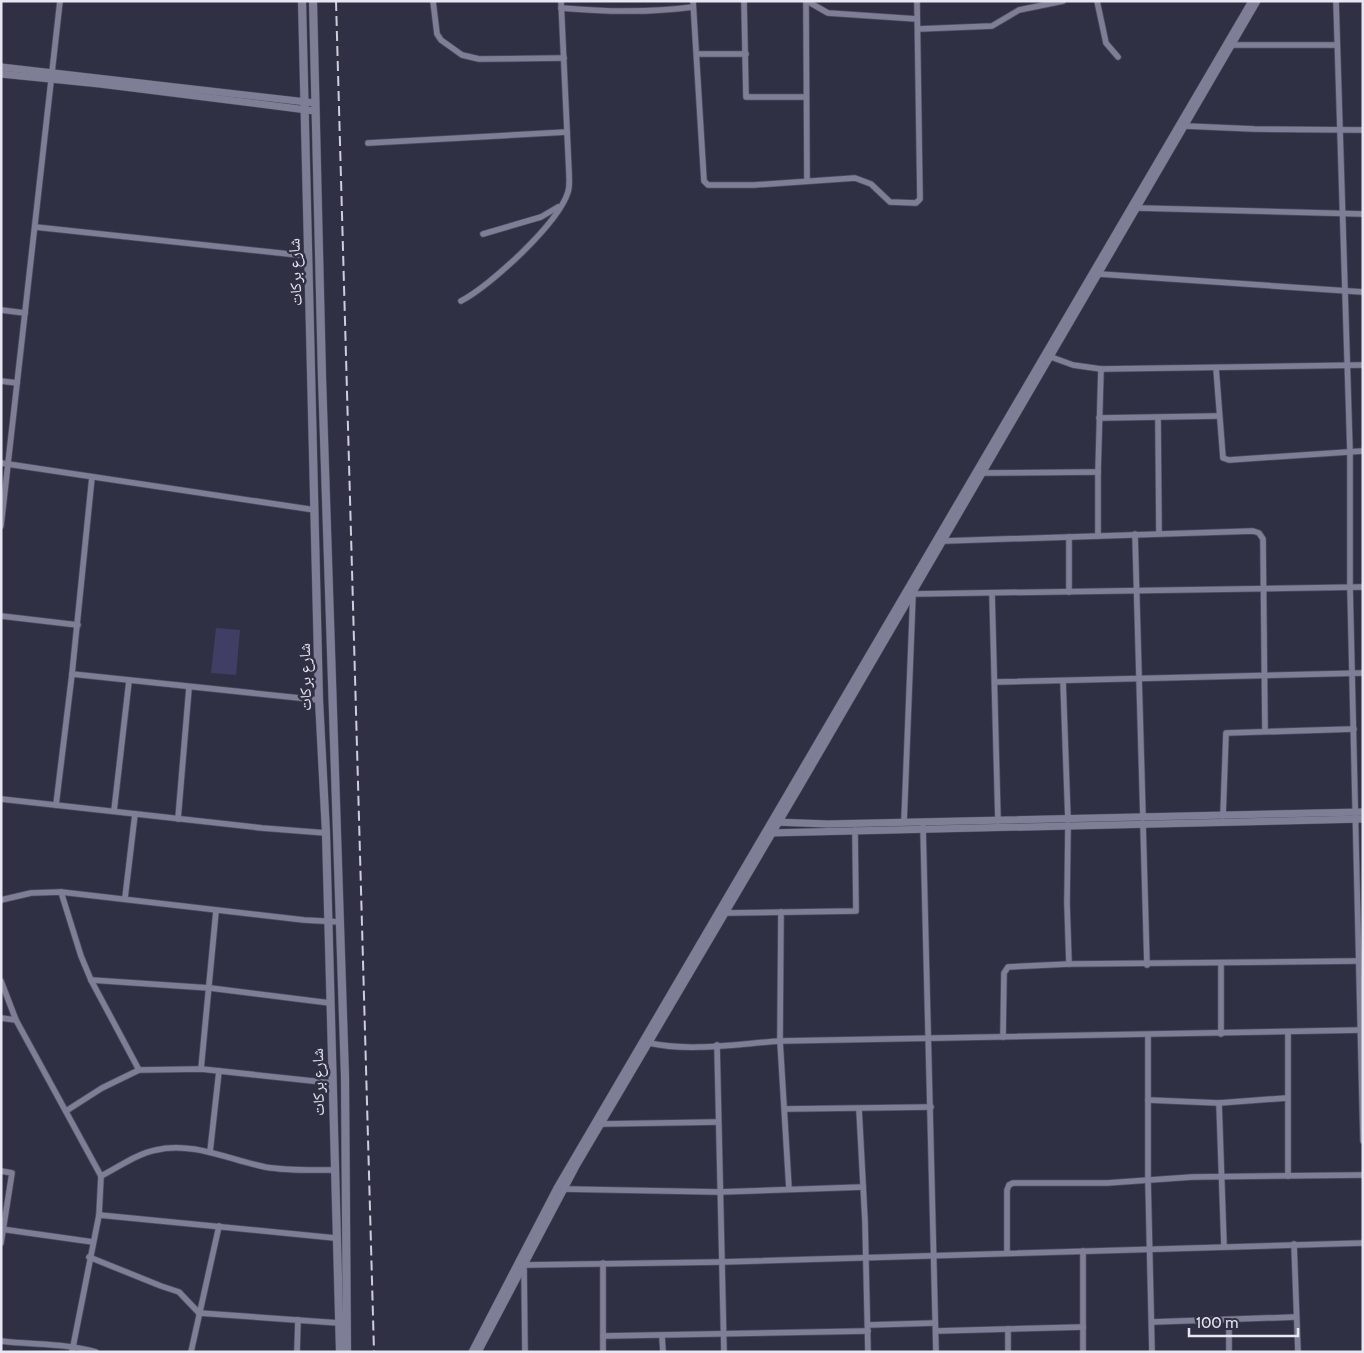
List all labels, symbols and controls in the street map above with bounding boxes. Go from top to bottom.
street label: شارع بركات [284,238,307,306]
street label: شارع بركات [295,643,316,711]
street label: شارع بركات [308,1048,329,1116]
scale bar [1189,1306,1298,1338]
text: 100 m [1196,1314,1238,1332]

